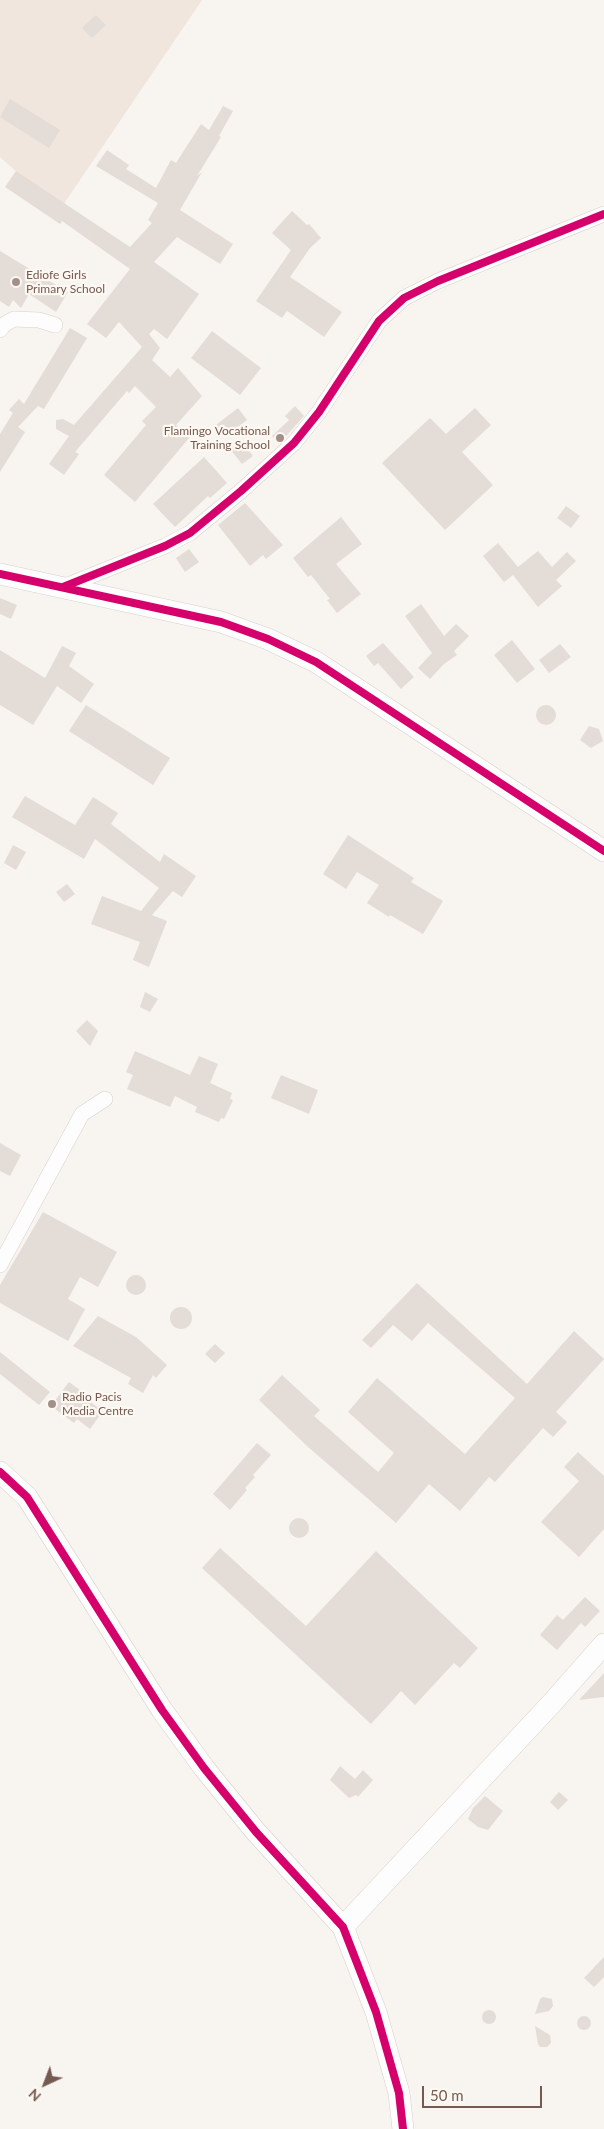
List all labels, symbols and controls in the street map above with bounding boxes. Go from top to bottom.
place label: Ediofe Girls Primary School [26,268,105,296]
marker: Ediofe Girls Primary School [10,276,22,288]
place label: Flamingo Vocational Training School [164,424,270,452]
marker: Flamingo Vocational Training School [274,432,286,444]
place label: Radio Pacis Media Centre [62,1390,134,1418]
marker: Radio Pacis Media Centre [46,1398,58,1410]
north arrow [20,2059,70,2109]
scale bar [424,2076,544,2108]
text: N [25,2085,44,2105]
text: 50 m [430,2086,464,2104]

